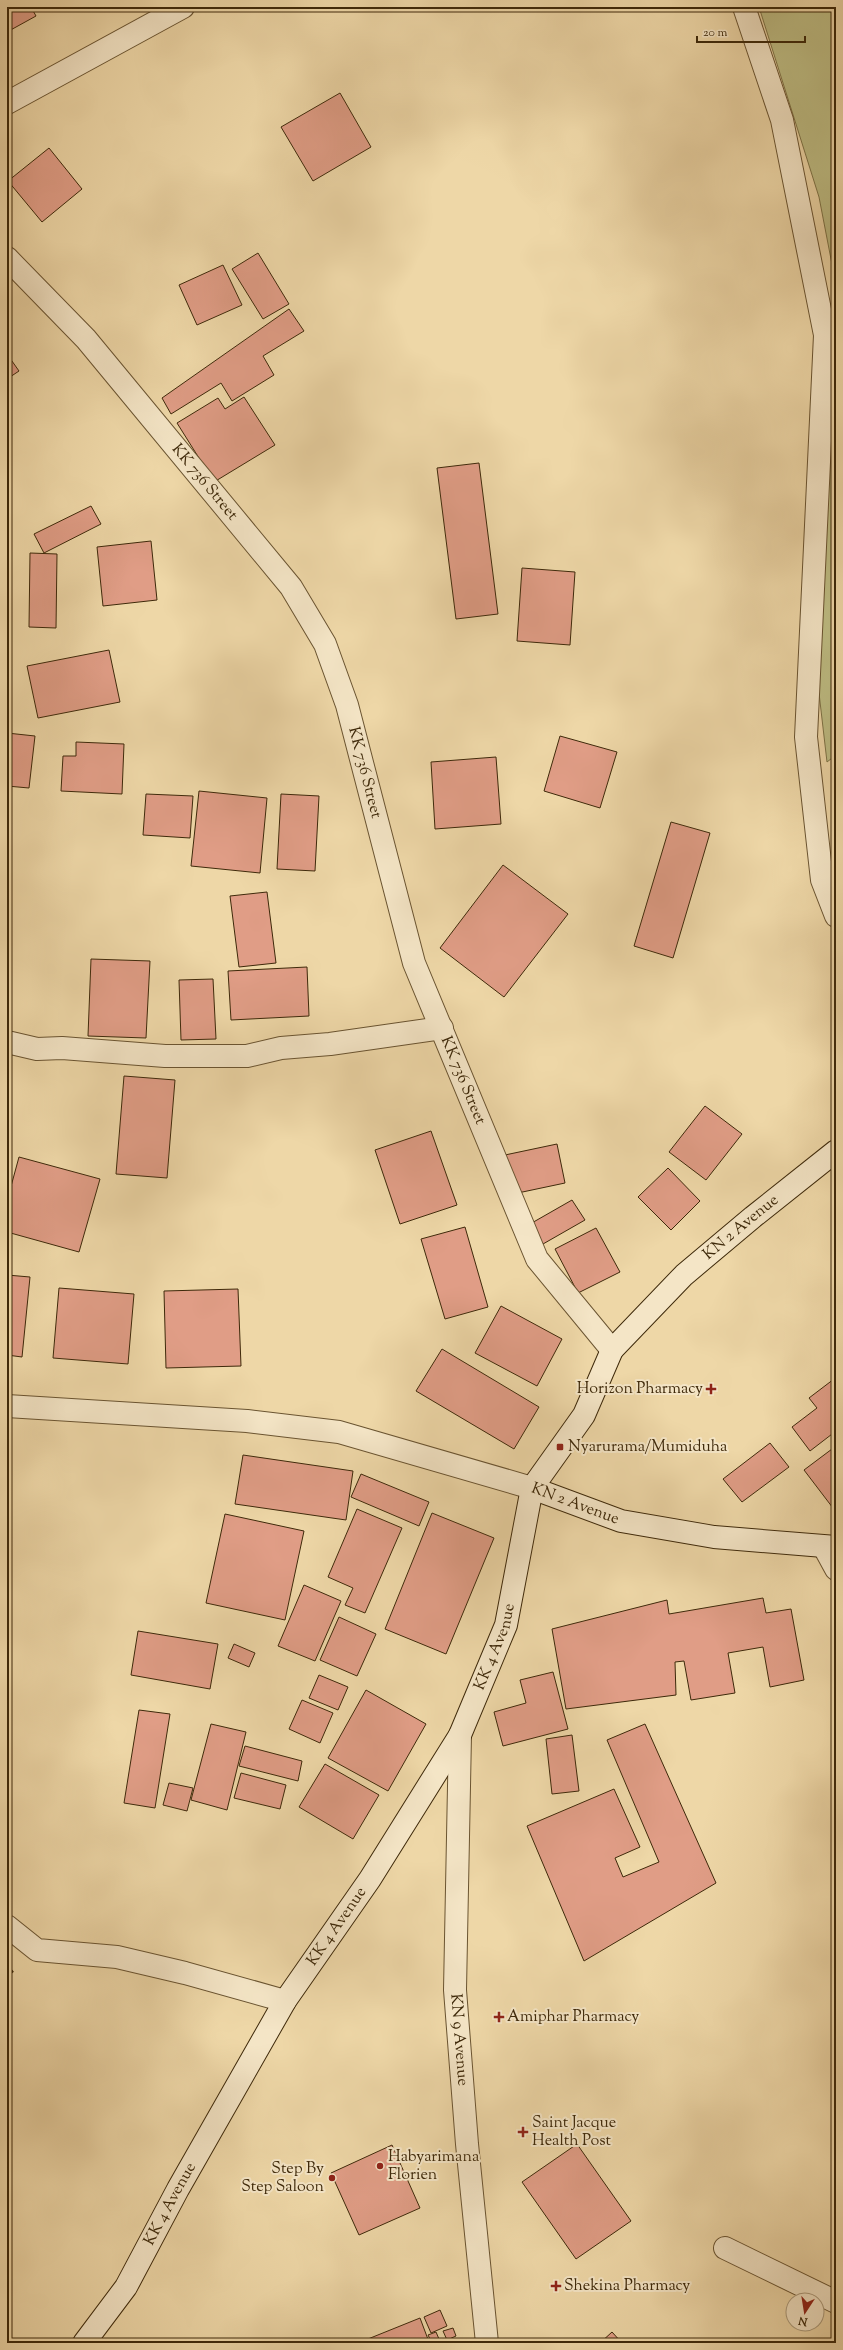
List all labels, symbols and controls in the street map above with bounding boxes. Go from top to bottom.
scale bar [697,18,805,44]
text: 20 m [703,24,728,42]
street label: KK 736 Street [166,439,243,526]
street label: KK 736 Street [342,724,388,821]
street label: KK 736 Street [434,1033,492,1129]
street label: KN 2 Avenue [698,1189,784,1266]
place label: Horizon Pharmacy [577,1378,703,1401]
marker: Horizon Pharmacy [706,1384,716,1394]
place label: Nyarurama/Mumiduha [568,1436,728,1459]
marker: Nyarurama/Mumiduha [555,1442,565,1452]
street label: KN 2 Avenue [528,1477,622,1531]
street label: KK 4 Avenue [468,1601,521,1694]
street label: KK 4 Avenue [301,1882,372,1971]
street label: KN 9 Avenue [444,1993,474,2087]
place label: Amiphar Pharmacy [507,2006,639,2029]
marker: Amiphar Pharmacy [494,2012,504,2022]
place label: Saint Jacque Health Post [532,2112,616,2153]
marker: Saint Jacque Health Post [517,2126,529,2138]
place label: Habyarimana Florien [388,2146,480,2187]
street label: KK 4 Avenue [138,2158,202,2250]
place label: Step By Step Saloon [241,2158,325,2199]
marker: Habyarimana Florien [375,2161,385,2171]
marker: Step By Step Saloon [327,2173,337,2183]
place label: Shekina Pharmacy [564,2275,690,2298]
marker: Shekina Pharmacy [551,2281,561,2291]
north arrow [785,2292,825,2332]
text: N [797,2312,810,2330]

